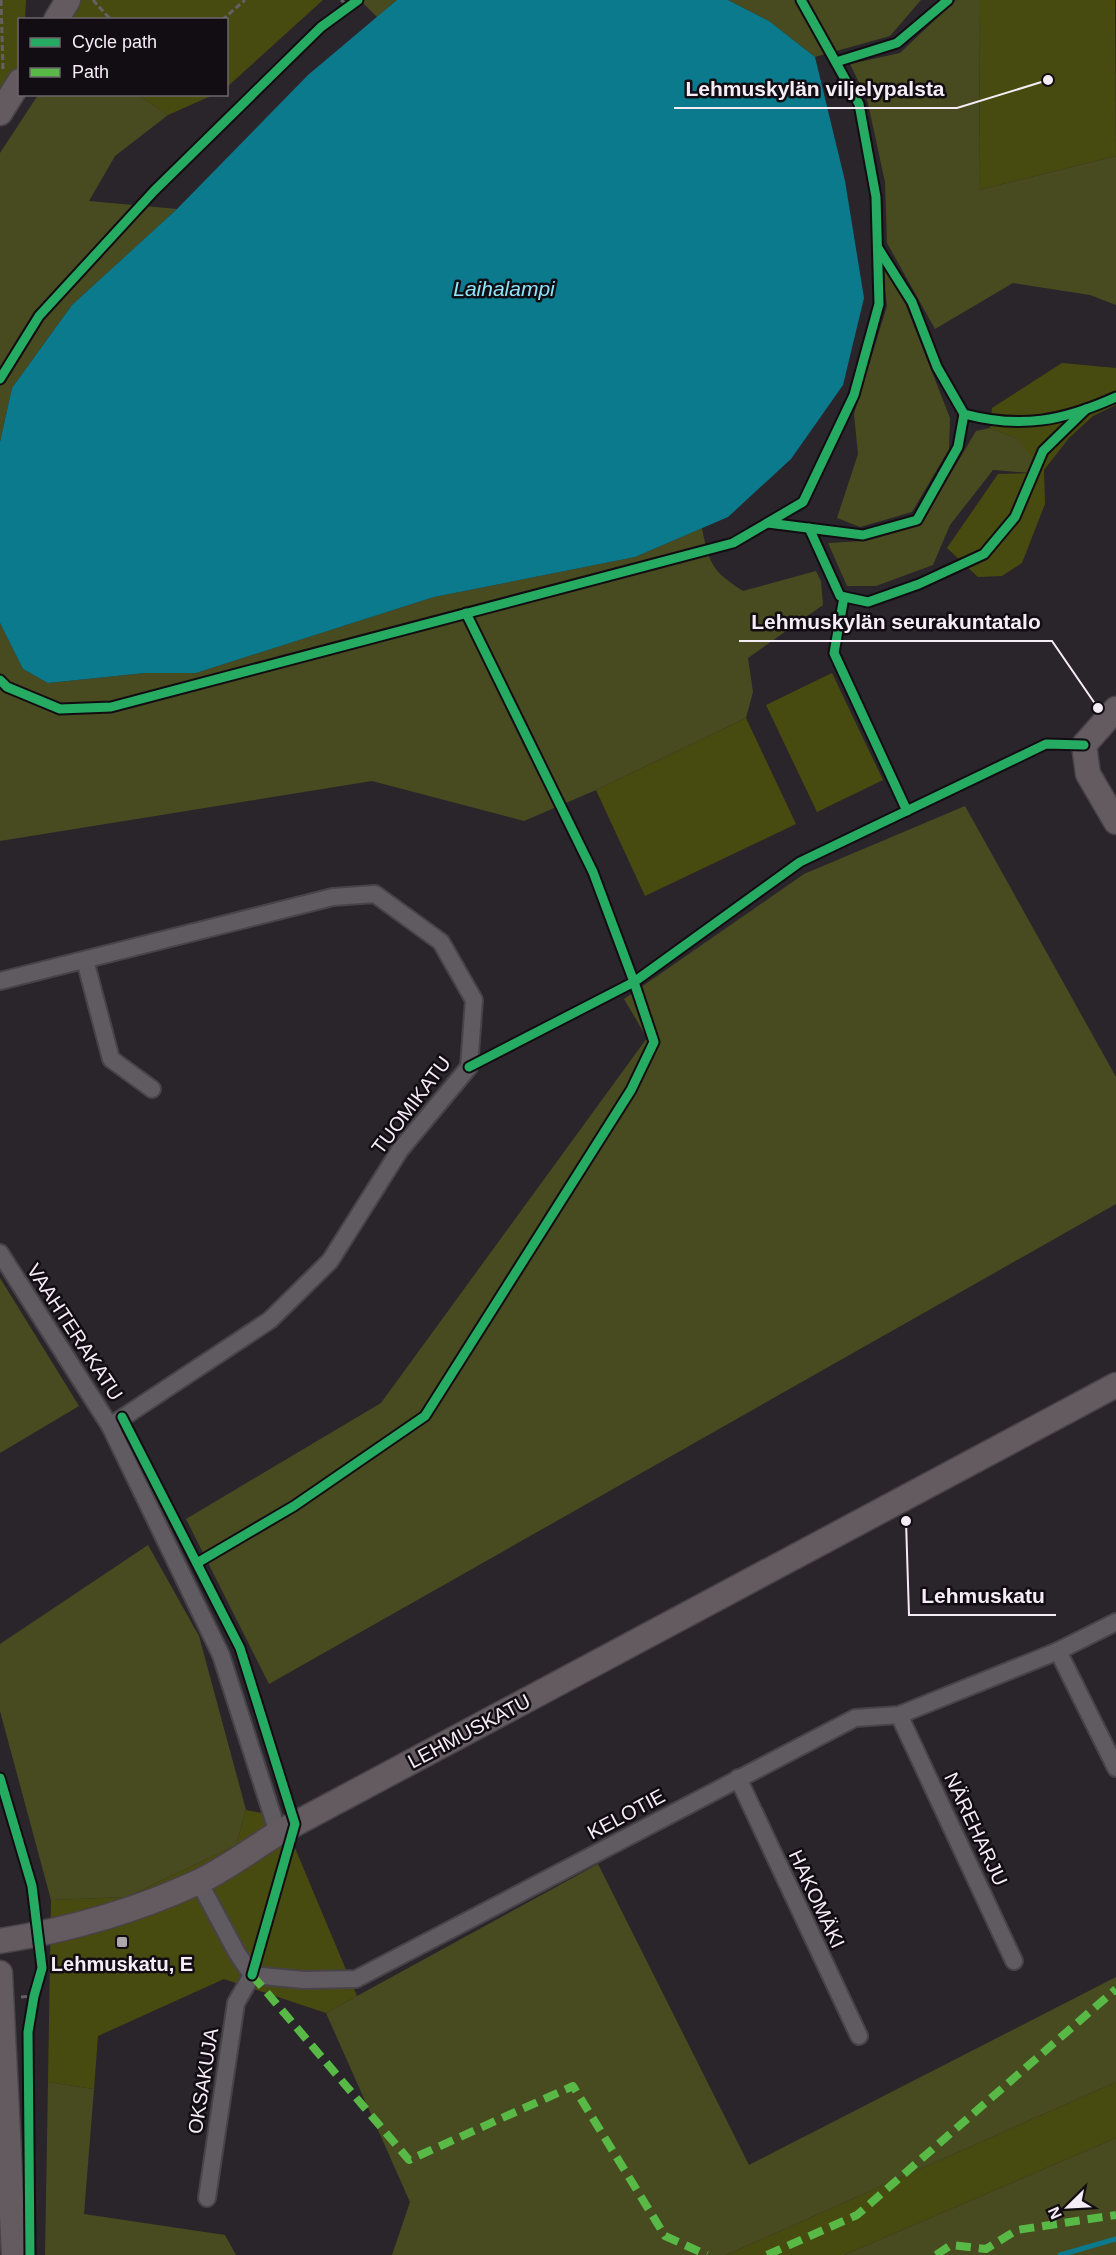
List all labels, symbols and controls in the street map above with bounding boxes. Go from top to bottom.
legend [18,18,228,96]
text: Cycle path [72,32,157,52]
text: Path [72,62,109,82]
callout: Lehmuskylän viljelypalsta [674,69,957,108]
text: Lehmuskylän viljelypalsta [685,77,945,100]
water label: Laihalampi [453,277,556,300]
callout: Lehmuskylän seurakuntatalo [739,602,1052,641]
text: Lehmuskylän seurakuntatalo [751,610,1041,633]
street label: TUOMIKATU [367,1052,455,1158]
street label: VAAHTERAKATU [23,1260,127,1404]
callout: Lehmuskatu [909,1576,1056,1615]
text: Lehmuskatu [921,1584,1045,1607]
street label: LEHMUSKATU [404,1690,534,1772]
street label: NÄREHARJU [940,1769,1012,1889]
street label: KELOTIE [584,1784,668,1844]
street label: HAKOMÄKI [785,1847,849,1951]
marker: Lehmuskatu, E [115,1935,129,1949]
place label: Lehmuskatu, E [51,1953,193,1975]
street label: OKSAKUJA [184,2026,222,2135]
north arrow [1038,2177,1098,2237]
text: N [1045,2204,1065,2222]

